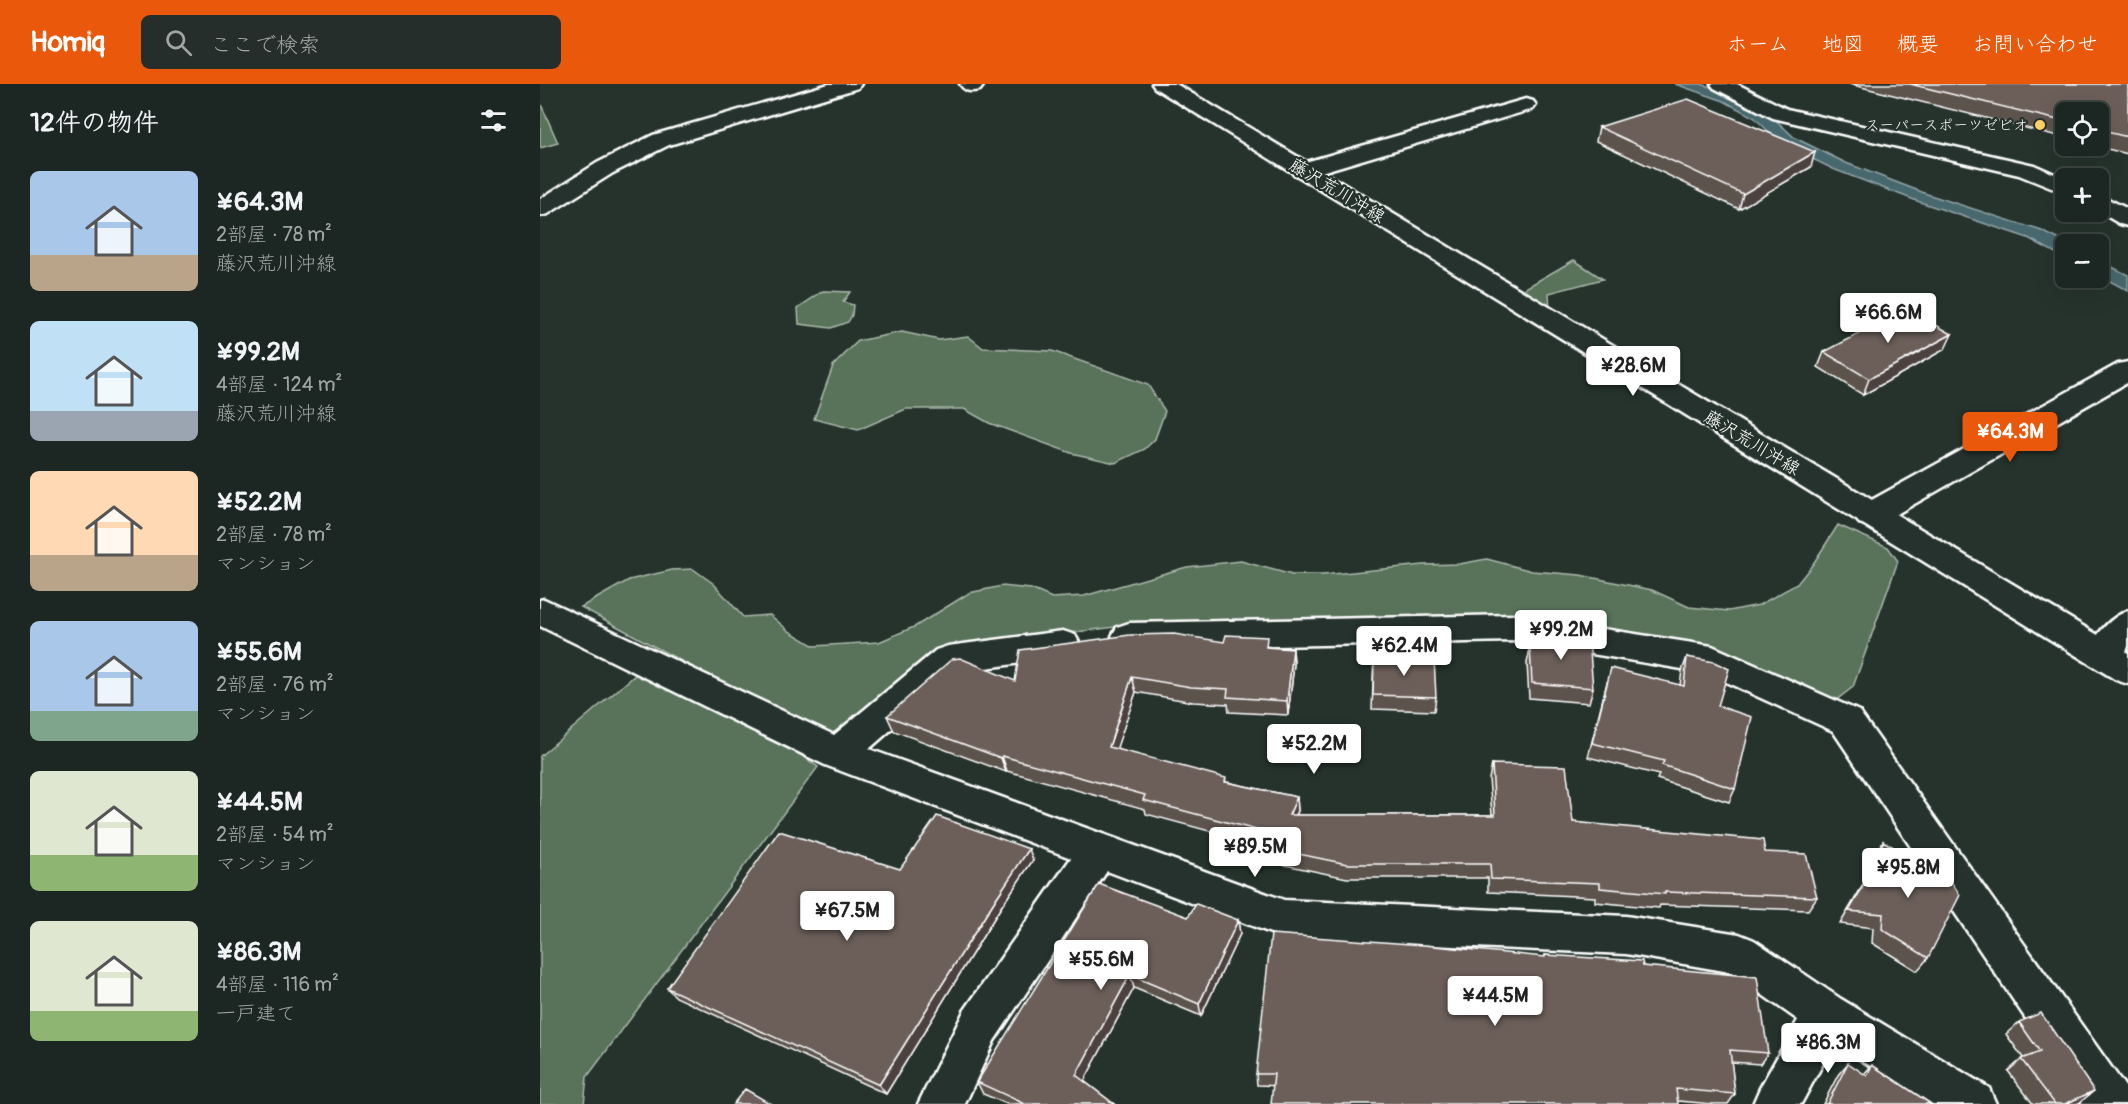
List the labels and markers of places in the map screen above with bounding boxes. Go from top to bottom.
place label: スーパースポーツゼビオ [1865,116,2028,135]
marker: スーパースポーツゼビオ [2033,118,2047,132]
pin: ¥66.6M [1839,293,1937,344]
pin: ¥28.6M [1584,346,1682,397]
pin: ¥64.3M [1961,412,2059,463]
pin: ¥99.2M [1512,610,1610,661]
pin: ¥62.4M [1355,626,1453,677]
pin: ¥52.2M [1265,724,1363,775]
pin: ¥89.5M [1206,827,1304,878]
pin: ¥95.8M [1859,848,1957,899]
pin: ¥67.5M [798,891,896,942]
pin: ¥55.6M [1052,940,1150,991]
pin: ¥44.5M [1446,976,1544,1027]
pin: ¥86.3M [1779,1023,1877,1074]

